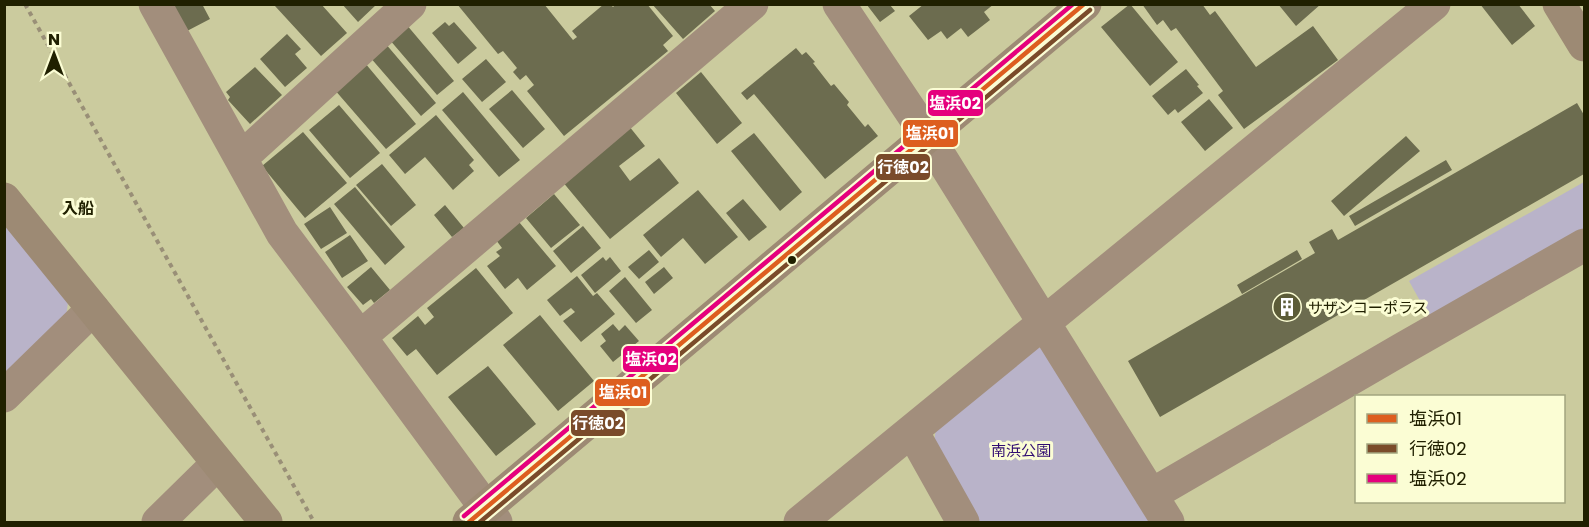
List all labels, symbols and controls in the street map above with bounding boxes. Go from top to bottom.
north arrow [24,24,84,84]
text: N [48,28,60,51]
line badge: 塩浜02 [927,89,984,117]
text: 塩浜02 [929,92,981,115]
line badge: 塩浜01 [902,119,959,148]
text: 塩浜01 [906,122,954,145]
line badge: 行徳02 [875,153,931,181]
text: 行徳02 [877,156,929,179]
district label: 入船 [62,197,94,220]
unlabelled marker [786,254,798,266]
building icon: サザンコーポラス [1271,291,1303,323]
place label: サザンコーポラス [1308,297,1428,318]
line badge: 塩浜02 [622,345,679,373]
text: 塩浜02 [625,348,677,371]
line badge: 塩浜01 [594,378,651,407]
text: 塩浜01 [599,381,647,404]
legend [1355,395,1565,503]
text: 塩浜01 [1409,406,1462,431]
line badge: 行徳02 [570,409,626,437]
text: 行徳02 [572,412,624,435]
text: 行徳02 [1409,436,1467,461]
park label: 南浜公園 [991,440,1051,461]
text: 塩浜02 [1409,466,1467,491]

